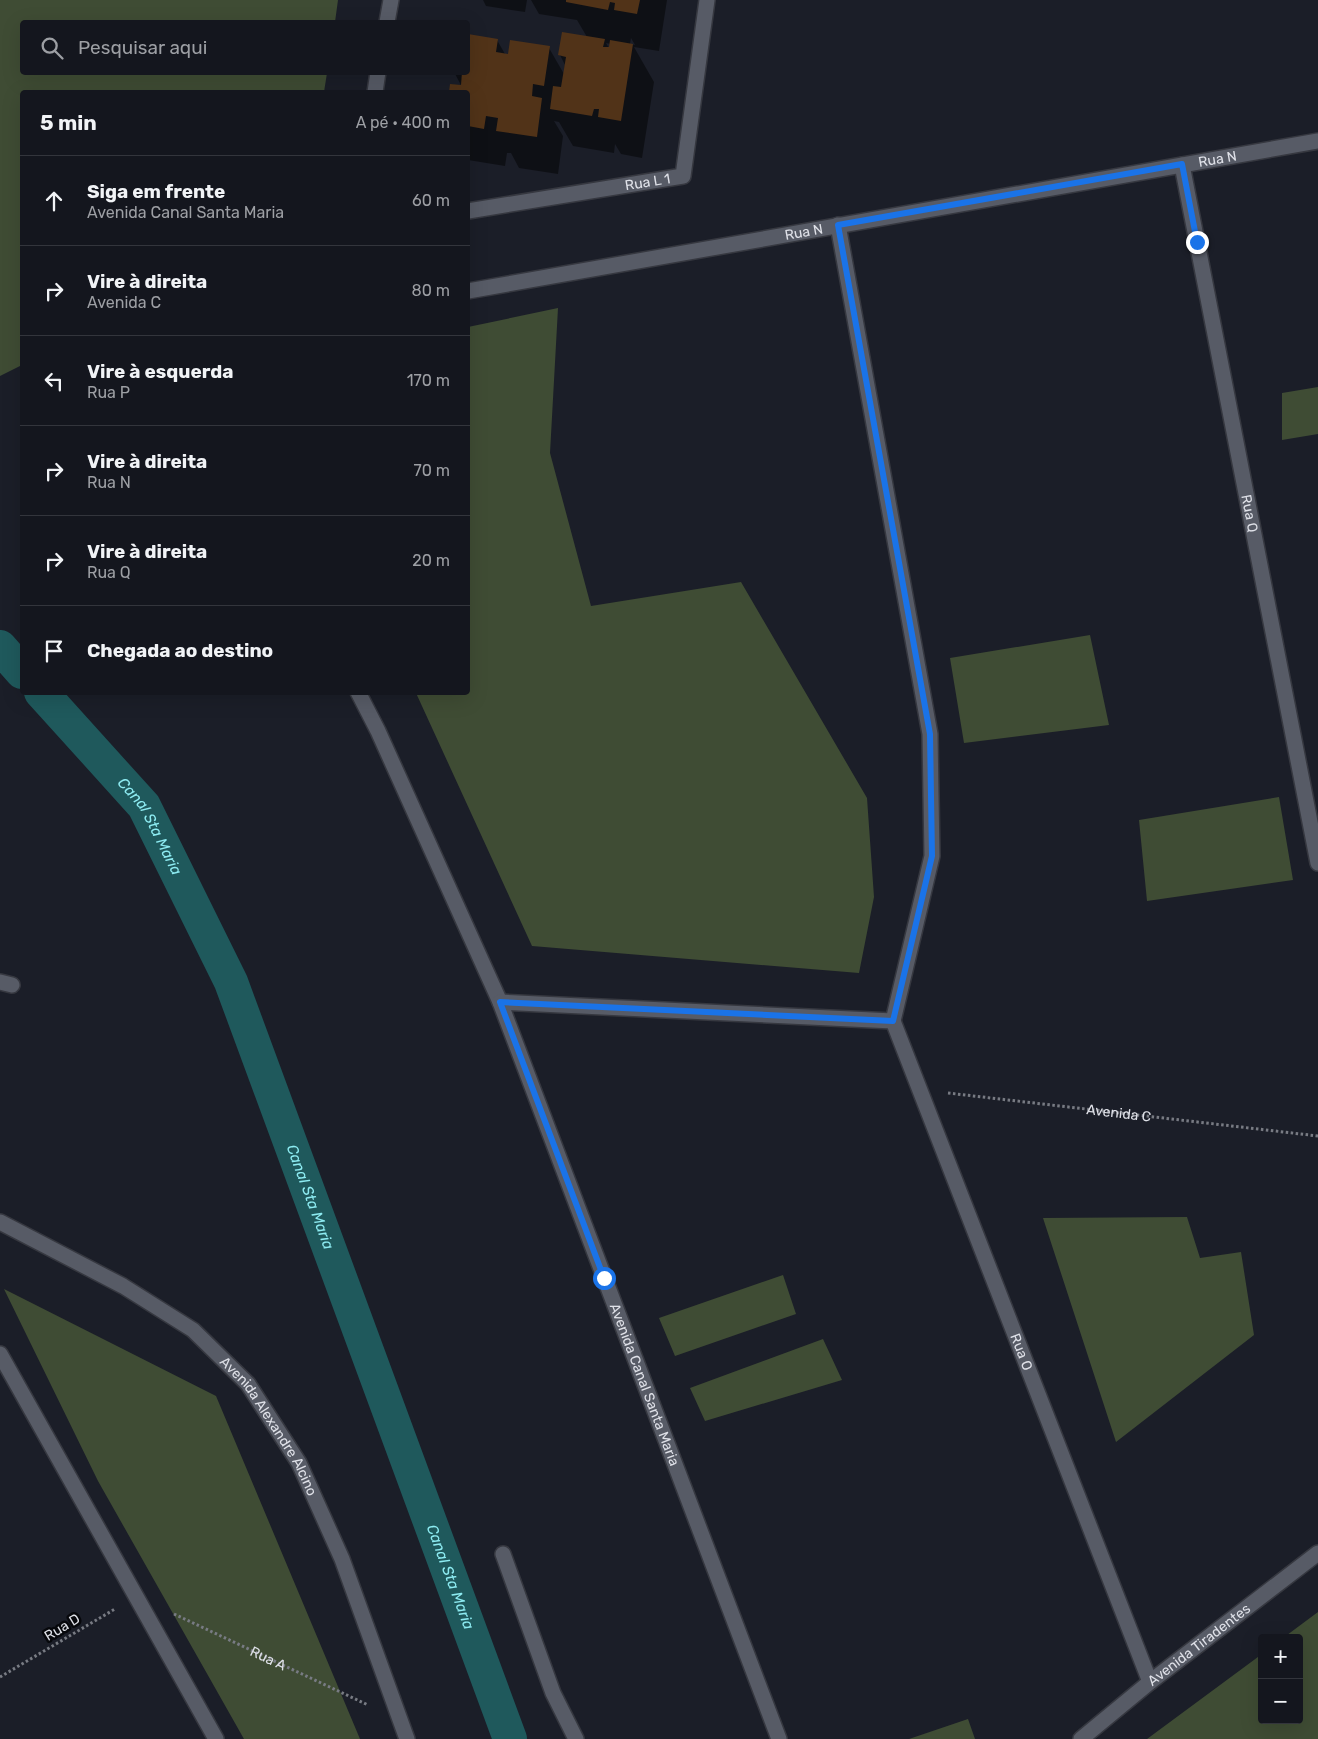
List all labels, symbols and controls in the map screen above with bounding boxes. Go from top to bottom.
search box [20,20,470,75]
icon: search [38,34,66,62]
text: Pesquisar aqui [78,36,207,59]
text: 5 min [40,110,97,135]
text: A pé · 400 m [356,113,450,132]
street label: Rua N [1197,148,1238,171]
street label: Rua L 1 [624,170,672,194]
text: Siga em frente [87,180,225,203]
icon: ahead [40,187,68,215]
text: 60 m [412,191,450,210]
text: Avenida Canal Santa Maria [87,203,284,222]
street label: Rua N [783,221,824,244]
route end [1186,231,1209,254]
text: Vire à direita [87,270,207,293]
icon: right [40,277,68,305]
text: 80 m [412,281,450,300]
text: Avenida C [87,293,161,312]
text: Vire à esquerda [87,360,234,383]
icon: left [40,367,68,395]
text: 170 m [407,371,450,390]
text: Rua P [87,383,130,402]
text: Vire à direita [87,450,207,473]
icon: right [40,457,68,485]
text: 70 m [413,461,450,480]
text: Rua N [87,473,131,492]
street label: Rua Q [1237,493,1261,534]
text: Vire à direita [87,540,207,563]
icon: right [40,547,68,575]
text: 20 m [412,551,450,570]
text: Rua Q [87,563,131,582]
icon: arrive [40,637,68,665]
text: Chegada ao destino [87,639,273,662]
water label: Canal Sta Maria [114,774,186,878]
street label: Avenida C [1086,1101,1152,1126]
water label: Canal Sta Maria [283,1142,338,1252]
route start [593,1267,616,1290]
street label: Avenida Canal Santa Maria [606,1301,683,1468]
street label: Rua O [1006,1331,1036,1373]
street label: Avenida Alexandre Alcino [216,1353,321,1498]
water label: Canal Sta Maria [423,1522,478,1632]
street label: Avenida Tiradentes [1144,1600,1254,1690]
street label: Rua D [41,1610,83,1645]
map controls [1258,1634,1303,1724]
button: + [1258,1634,1303,1679]
street label: Rua A [247,1643,289,1675]
button: − [1258,1679,1303,1724]

